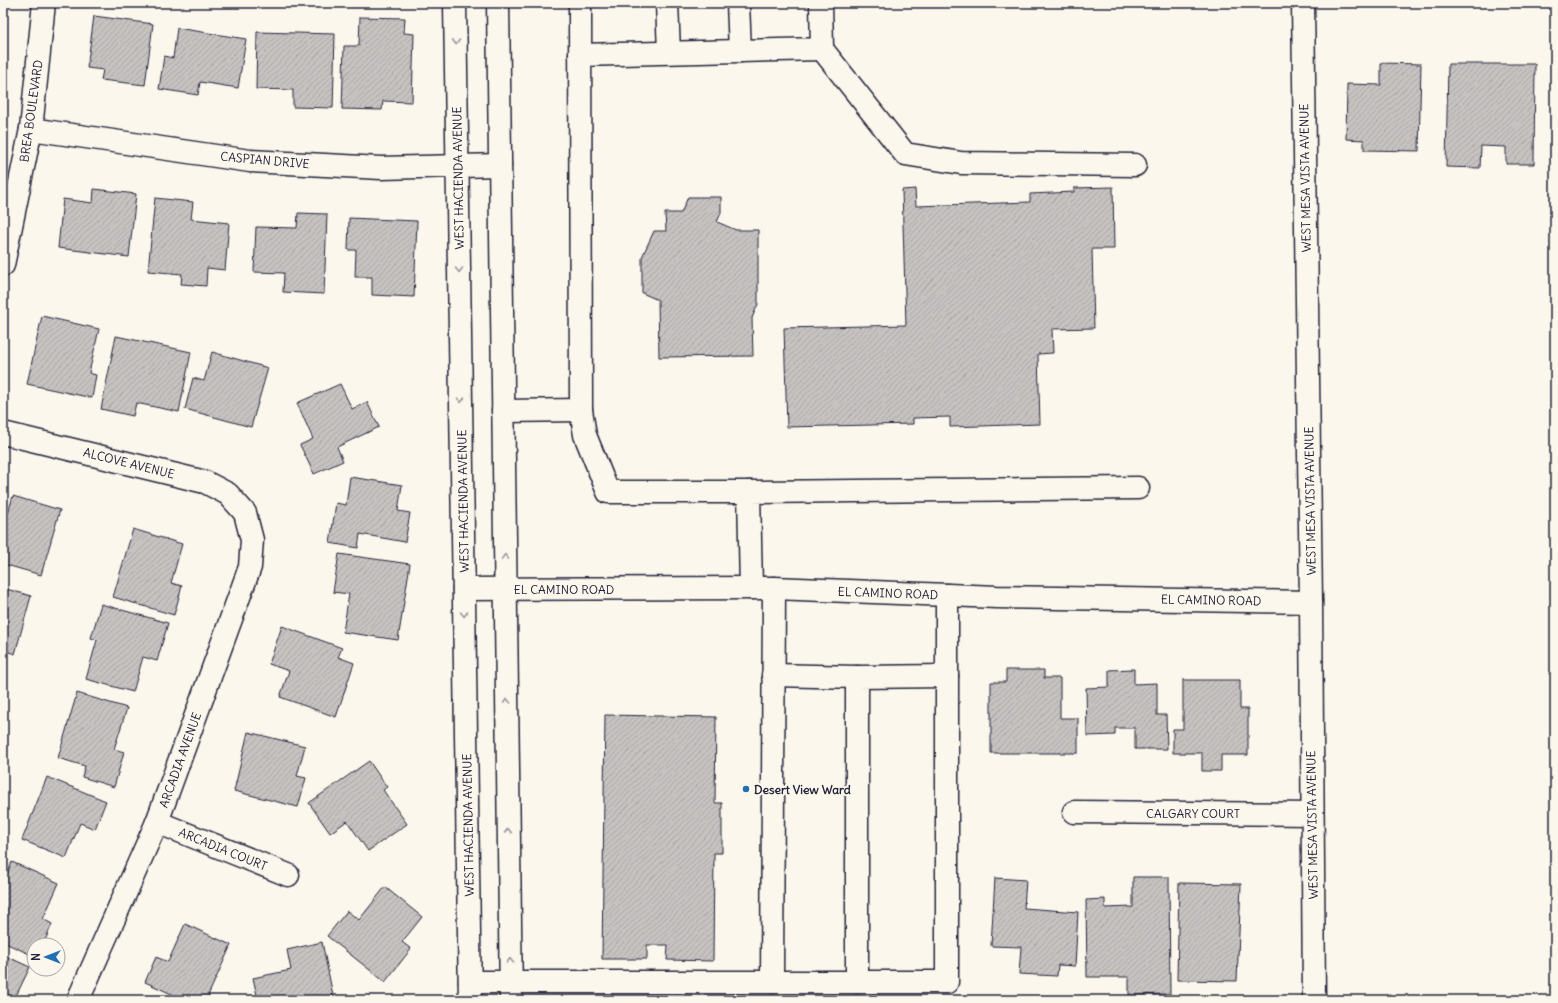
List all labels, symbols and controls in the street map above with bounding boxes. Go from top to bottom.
one-way arrow [452,39,460,45]
street label: BREA BOULEVARD [16,59,46,163]
street label: WEST MESA VISTA AVENUE [1296,103,1314,253]
street label: WEST HACIENDA AVENUE [449,106,467,250]
street label: CASPIAN DRIVE [220,149,310,171]
one-way arrow [455,267,463,273]
one-way arrow [457,397,465,403]
street label: WEST MESA VISTA AVENUE [1301,426,1319,576]
street label: WEST HACIENDA AVENUE [454,429,472,573]
street label: ALCOVE AVENUE [82,444,176,482]
one-way arrow [501,554,509,560]
street label: EL CAMINO ROAD [514,582,614,597]
street label: EL CAMINO ROAD [838,584,938,602]
street label: EL CAMINO ROAD [1161,592,1261,608]
one-way arrow [460,611,469,617]
one-way arrow [503,698,511,704]
street label: ARCADIA AVENUE [156,710,204,810]
street label: WEST MESA VISTA AVENUE [1303,750,1321,900]
street label: WEST HACIENDA AVENUE [459,753,477,897]
place label: Desert View Ward [754,782,851,797]
marker: Desert View Ward [741,784,751,794]
street label: CALGARY COURT [1146,806,1240,821]
street label: ARCADIA COURT [177,824,269,874]
one-way arrow [504,828,513,834]
north arrow [26,937,66,977]
text: N [29,953,43,961]
one-way arrow [506,958,514,964]

